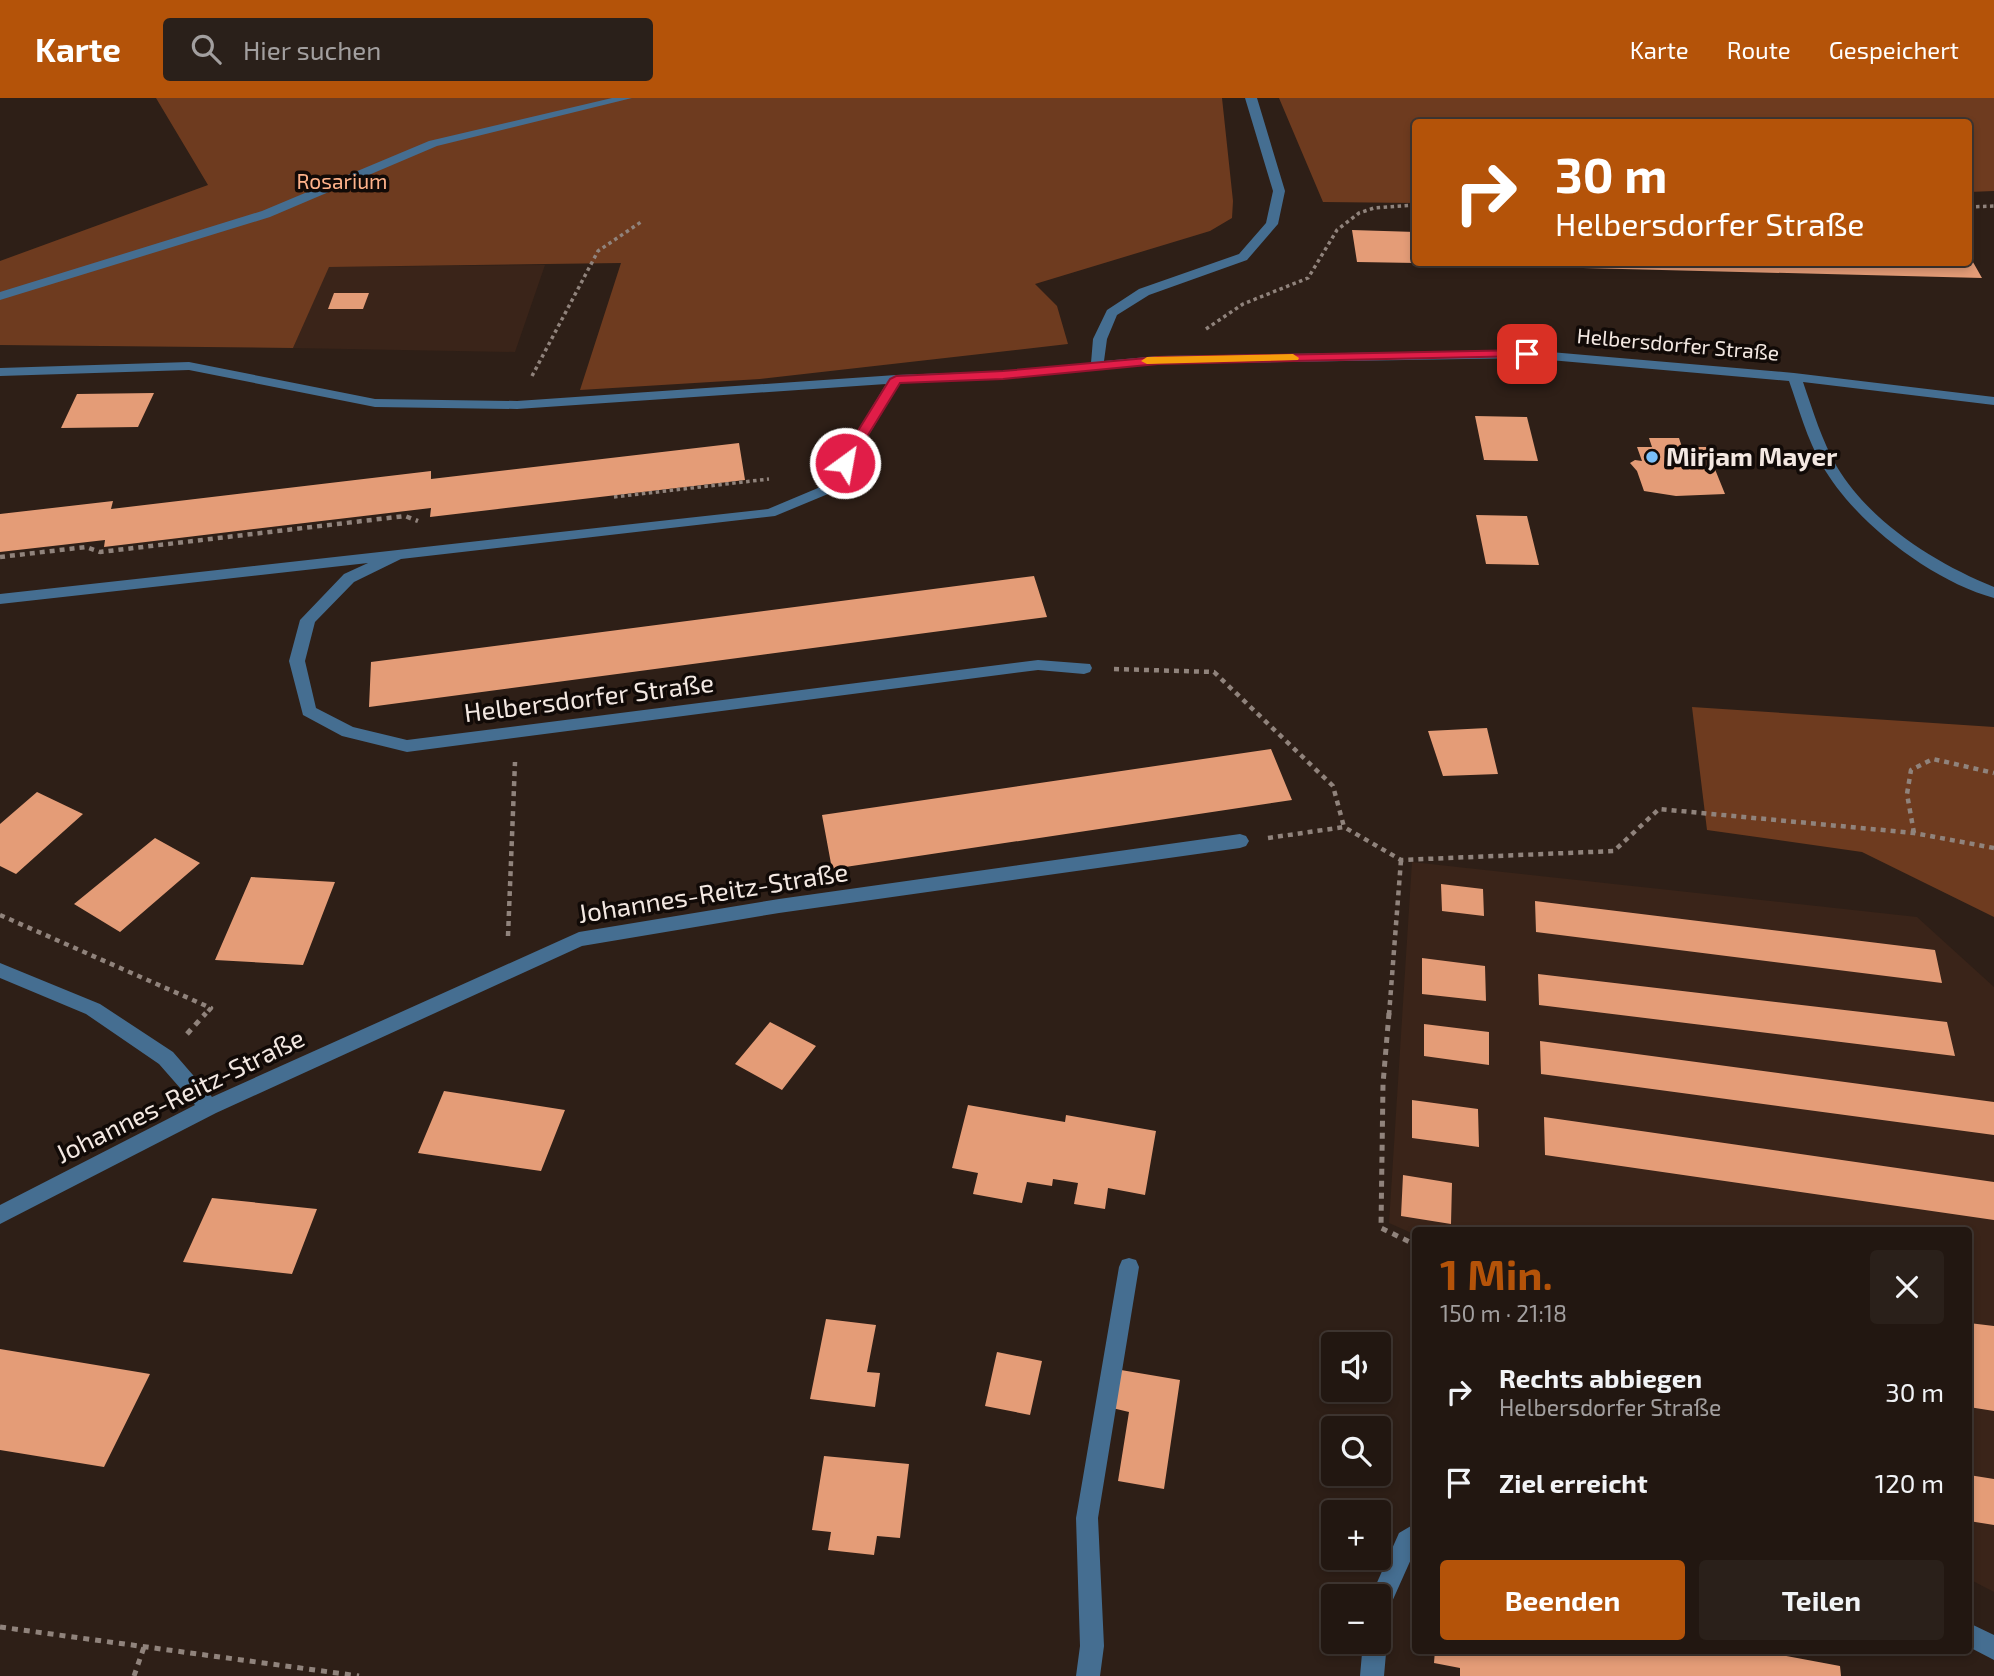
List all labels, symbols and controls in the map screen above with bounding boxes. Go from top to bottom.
search box [163,18,653,81]
text: Karte [35,29,121,69]
icon: search [187,30,225,68]
text: Hier suchen [243,34,381,65]
text: Karte [1630,35,1689,64]
text: Route [1727,35,1791,64]
text: Gespeichert [1829,35,1959,64]
text: 30 m [1555,144,1667,203]
icon: right [1440,147,1531,238]
park label: Rosarium [297,168,388,193]
text: Helbersdorfer Straße [1555,204,1864,242]
street label: Helbersdorfer Straße [1576,322,1780,365]
pin [1497,324,1557,384]
icon: arrive [1508,335,1546,373]
position arrow [808,426,882,500]
place label: Mirjam Mayer [1666,440,1837,472]
marker: Mirjam Mayer [1644,449,1660,465]
street label: Helbersdorfer Straße [462,666,715,727]
street label: Johannes-Reitz-Straße [576,855,850,928]
street label: Johannes-Reitz-Straße [50,1021,309,1168]
text: 1 Min. [1440,1248,1553,1298]
button: close [1870,1250,1944,1324]
text: 150 m · 21:18 [1440,1299,1567,1327]
map controls [1321,1332,1391,1654]
button: sound [1321,1332,1391,1402]
text: Rechts abbiegen [1499,1362,1702,1393]
icon: right [1440,1373,1478,1411]
text: 30 m [1885,1376,1944,1407]
text: Helbersdorfer Straße [1499,1393,1721,1421]
button: search [1321,1416,1391,1486]
icon: arrive [1440,1464,1478,1502]
text: Ziel erreicht [1499,1467,1648,1498]
text: 120 m [1875,1467,1944,1498]
button: + [1321,1500,1391,1570]
button: Beenden [1440,1560,1685,1640]
button: Teilen [1699,1560,1944,1640]
button: − [1321,1584,1391,1654]

